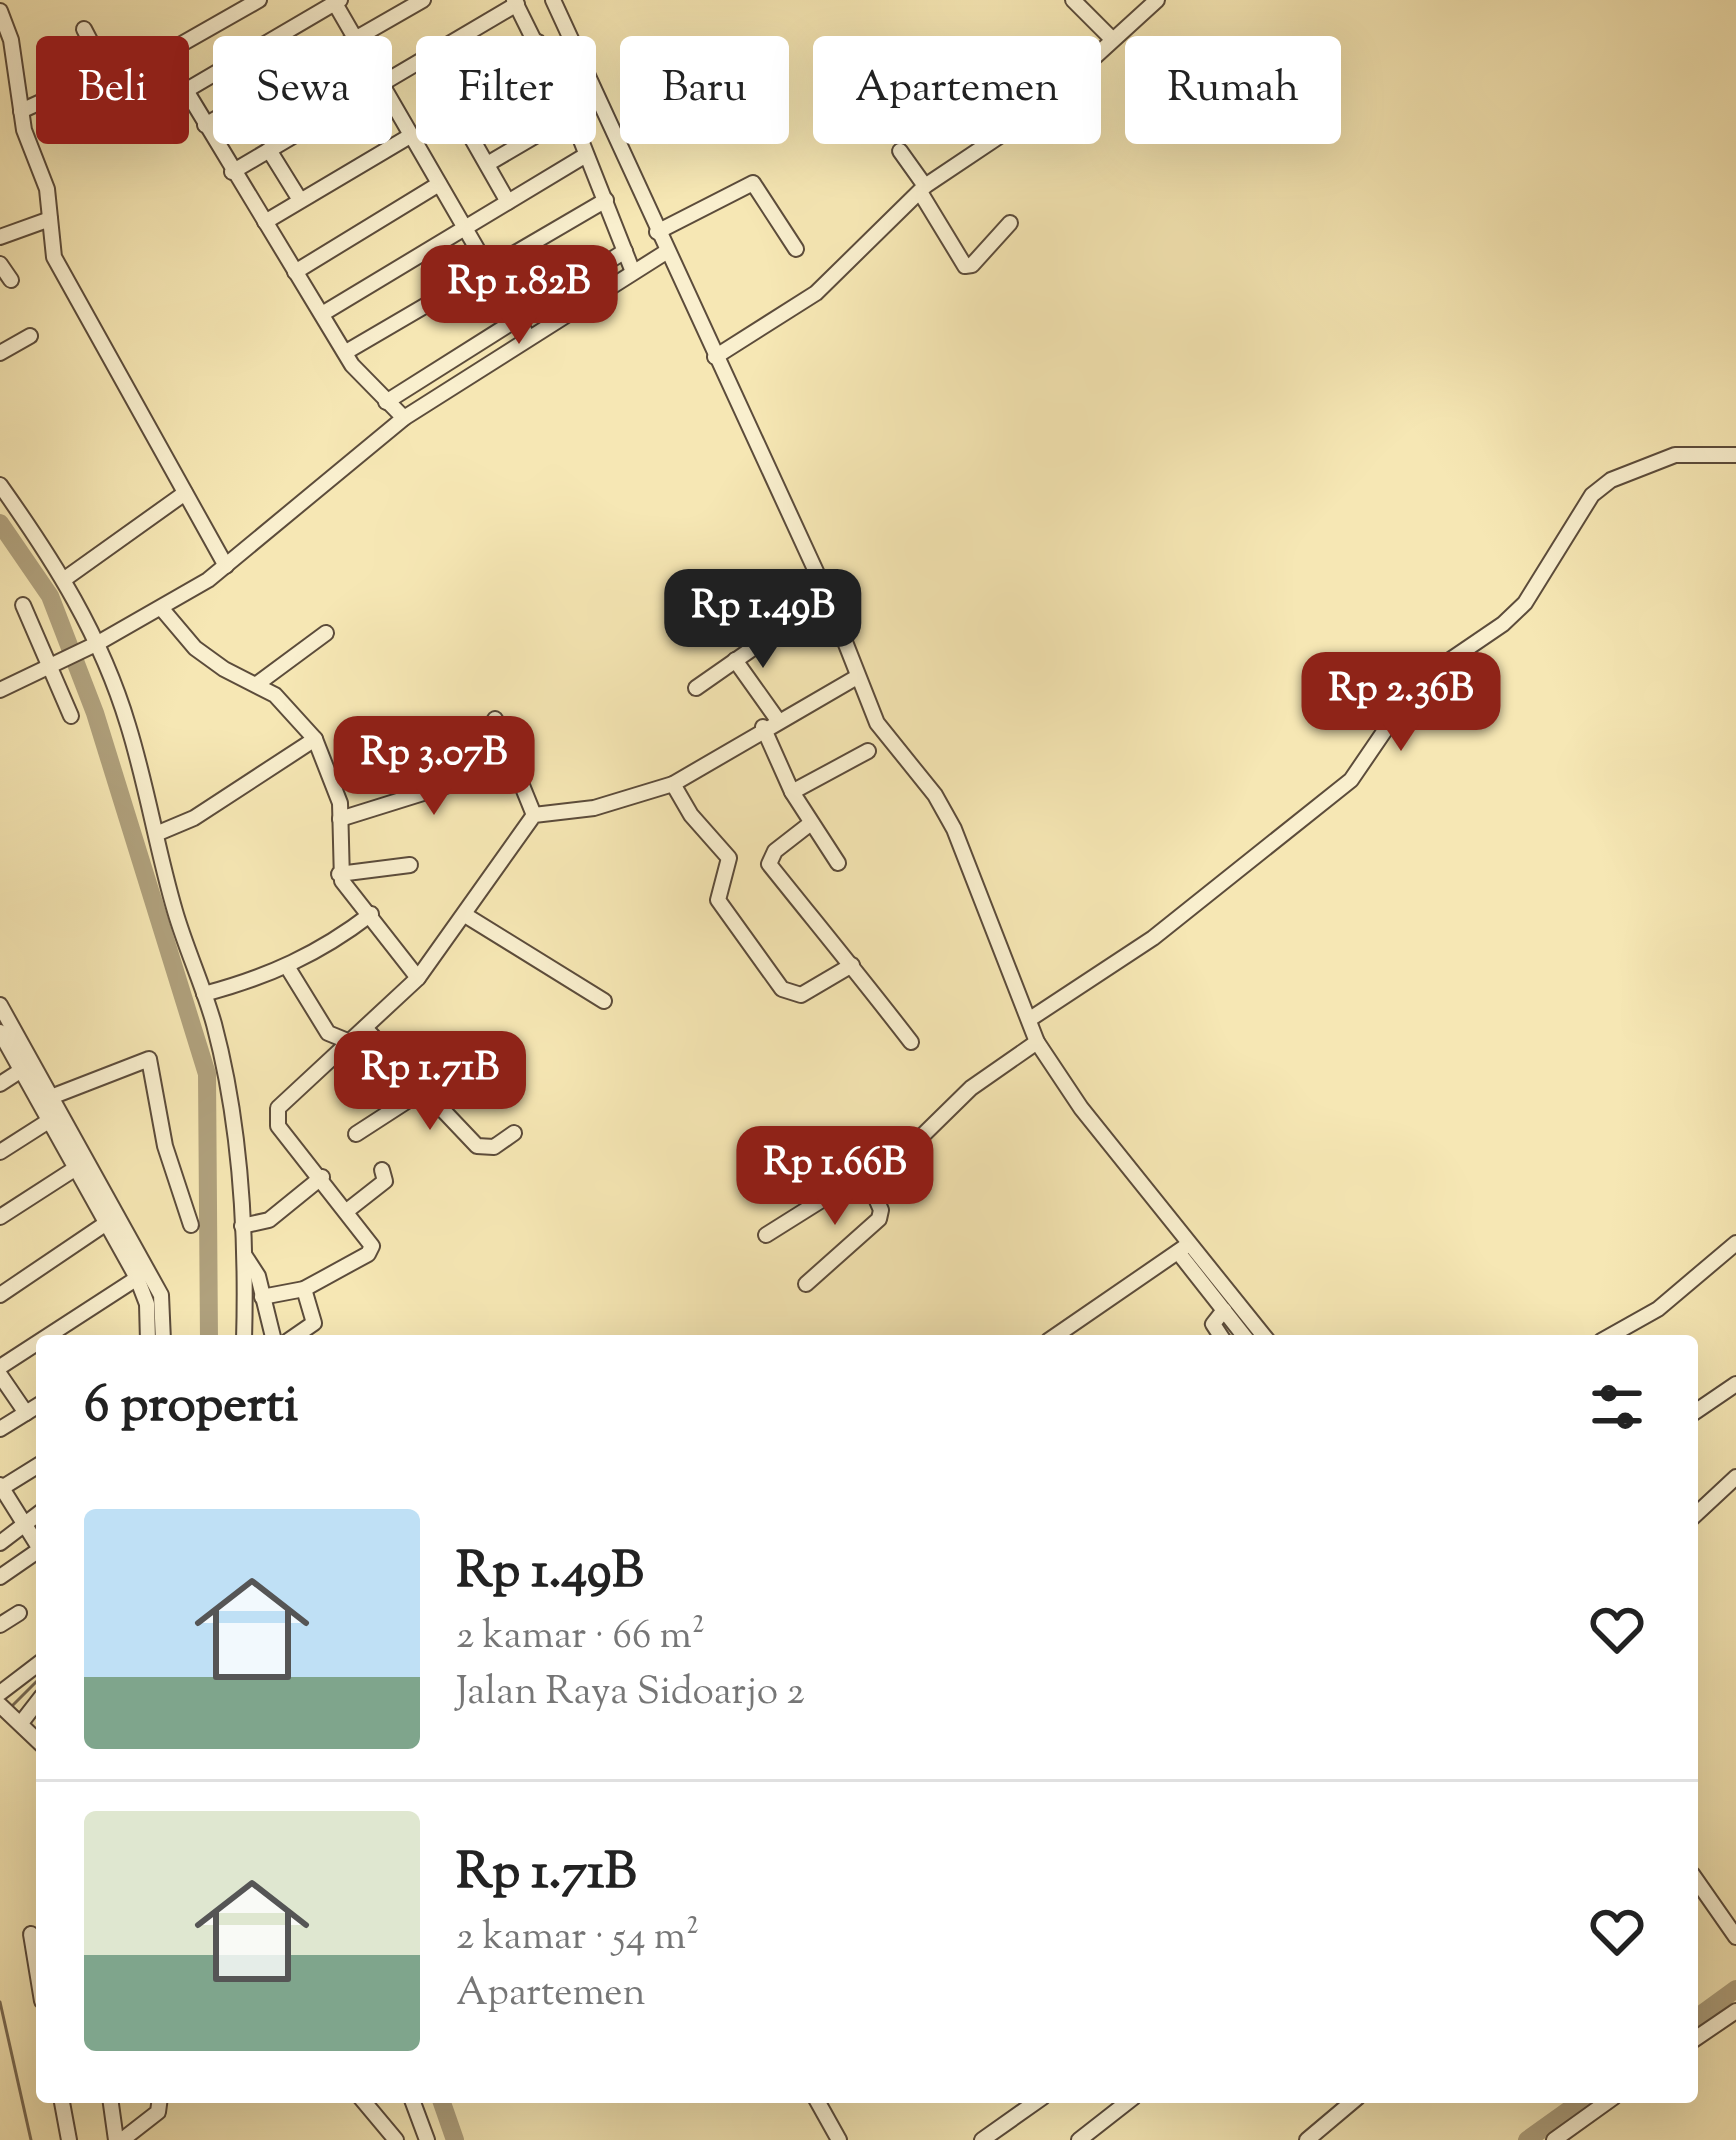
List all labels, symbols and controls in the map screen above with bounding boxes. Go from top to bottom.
chip: Beli [36,36,189,144]
chip: Sewa [213,36,392,144]
chip: Filter [416,36,596,144]
chip: Baru [620,36,789,144]
chip: Apartemen [813,36,1101,144]
chip: Rumah [1125,36,1341,144]
pin: Rp 1.82B [395,245,643,347]
text: Rp 1.82B [448,256,590,312]
pin: Rp 1.49B [639,569,887,671]
text: Rp 1.49B [691,580,835,636]
pin: Rp 2.36B [1277,652,1525,754]
text: Rp 2.36B [1328,663,1474,719]
pin: Rp 3.07B [310,716,558,818]
text: Rp 3.07B [361,727,507,783]
pin: Rp 1.71B [306,1031,554,1133]
text: Rp 1.71B [361,1042,499,1098]
pin: Rp 1.66B [711,1126,959,1228]
text: Rp 1.66B [763,1137,907,1193]
text: 6 properti [84,1371,298,1444]
icon: filters [1584,1374,1650,1440]
text: Rp 1.49B [456,1537,644,1610]
icon: home [180,1557,324,1701]
icon: heart [1584,1596,1650,1662]
text: 2 kamar · 66 m² [456,1610,705,1666]
text: Jalan Raya Sidoarjo 2 [456,1666,805,1722]
text: Rp 1.71B [456,1838,637,1911]
icon: home [180,1859,324,2003]
icon: heart [1584,1898,1650,1964]
text: 2 kamar · 54 m² [456,1911,699,1967]
text: Apartemen [456,1967,646,2023]

